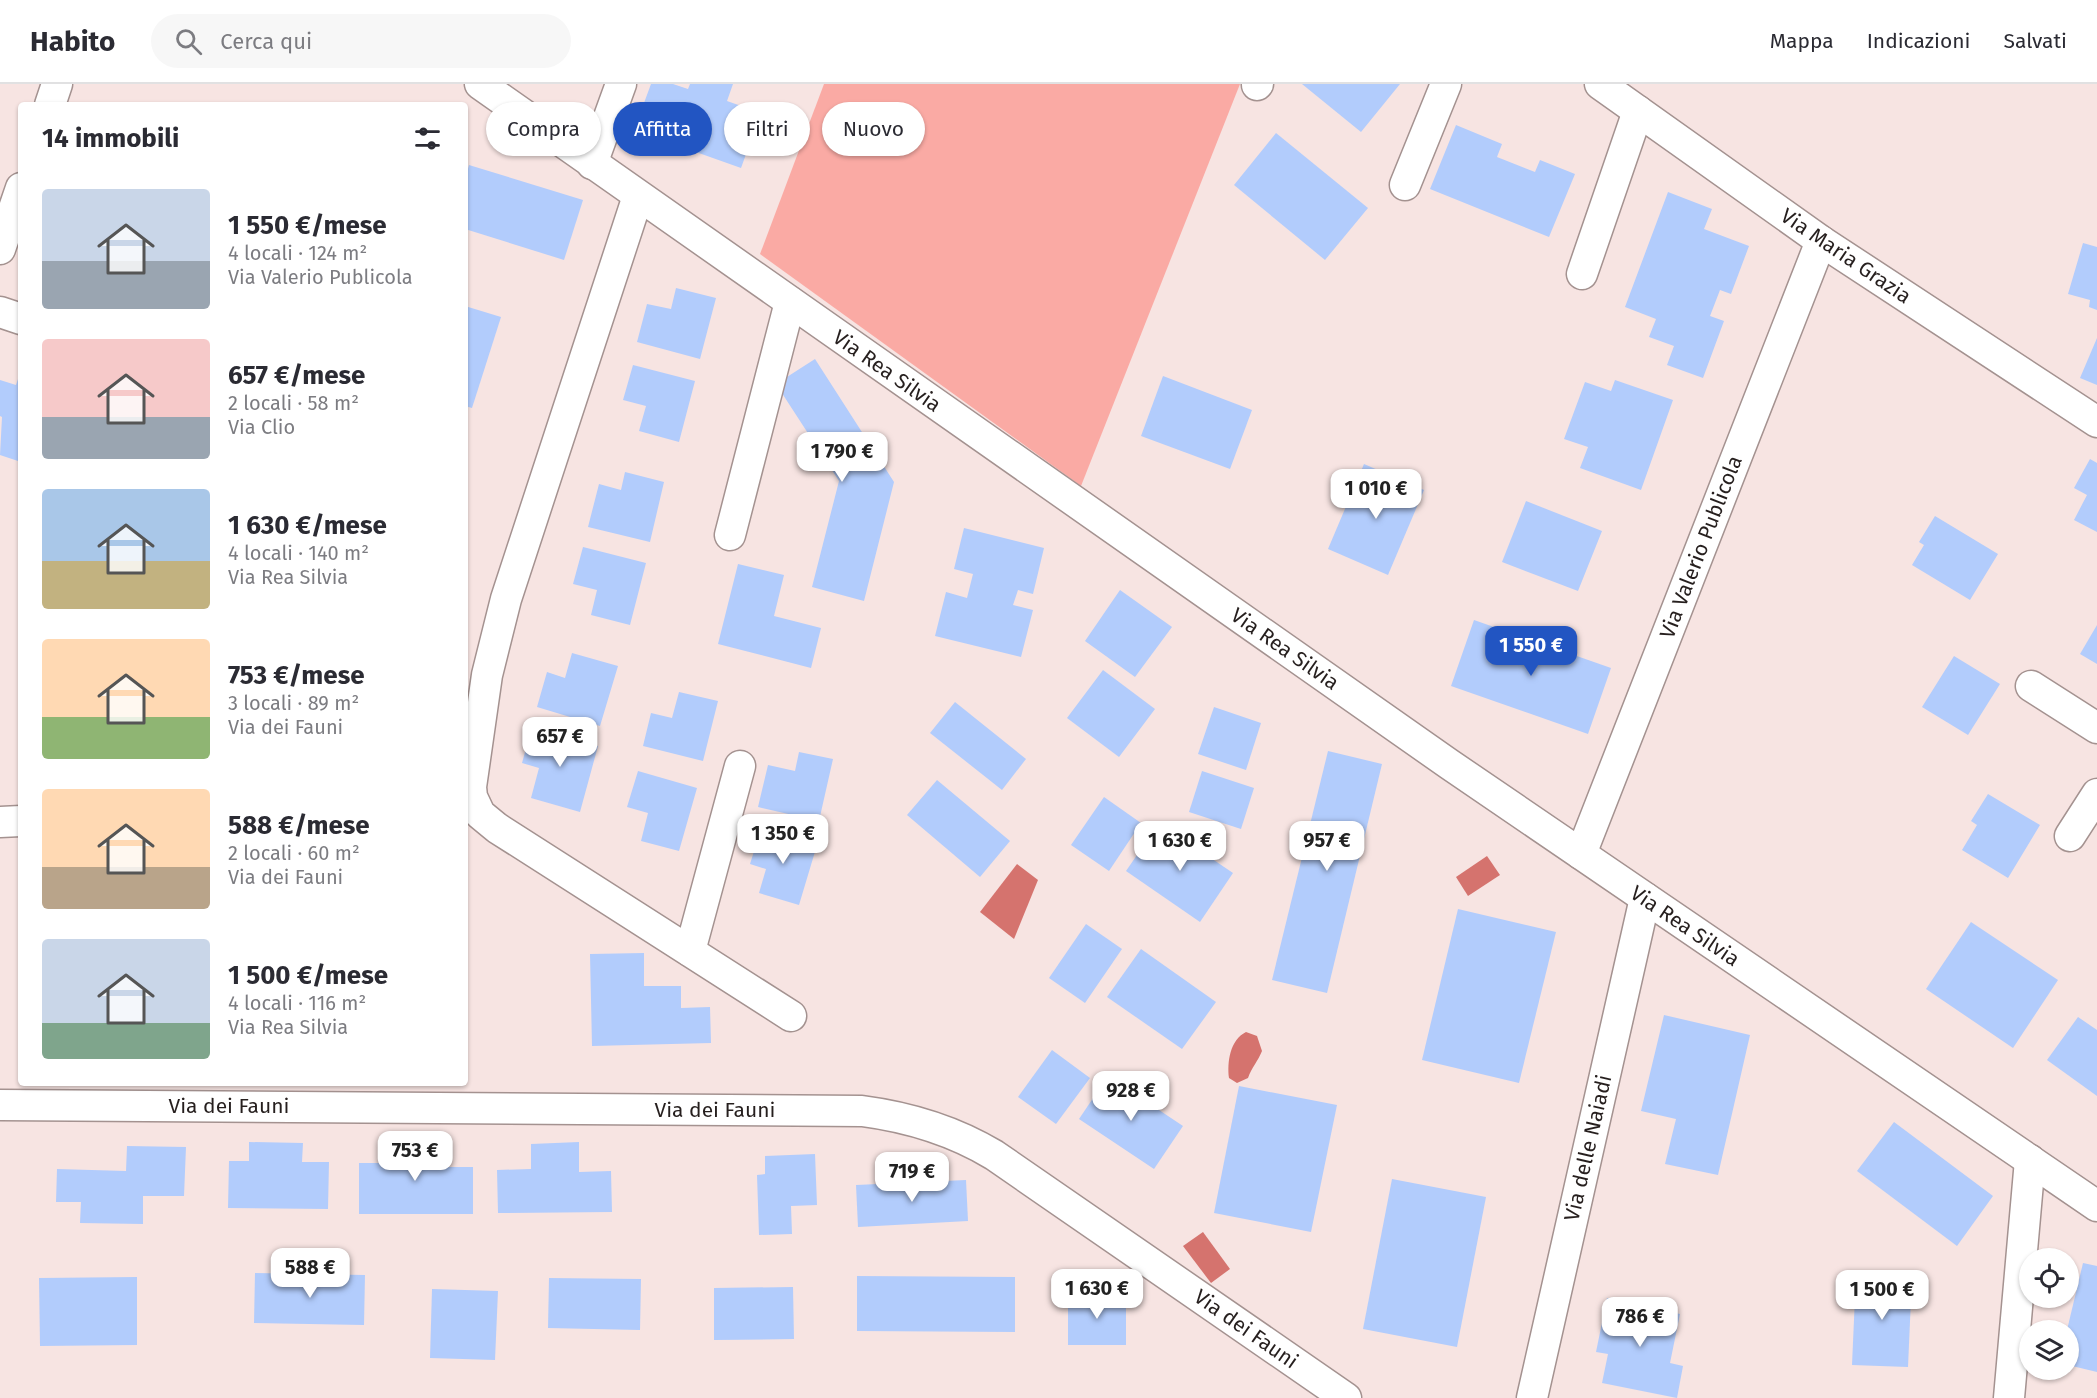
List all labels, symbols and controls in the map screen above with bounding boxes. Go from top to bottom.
search box [151,14,571,68]
text: Habito [30,25,115,58]
icon: search [172,25,205,58]
text: Cerca qui [220,28,312,55]
text: Mappa [1770,28,1834,54]
text: Indicazioni [1867,28,1970,54]
text: Salvati [2003,28,2067,54]
chip: Compra [486,102,601,156]
chip: Affitta [613,102,712,156]
chip: Filtri [724,102,810,156]
chip: Nuovo [822,102,925,156]
icon: filters [411,122,444,155]
text: 14 immobili [42,123,179,154]
street label: Via Maria Grazia [1776,203,1916,309]
text: 1 550 €/mese [228,210,387,241]
icon: home [90,213,162,285]
text: 4 locali · 124 m² [228,241,367,265]
text: Via Valerio Publicola [228,265,413,289]
street label: Via Rea Silvia [828,324,946,418]
text: 657 €/mese [228,360,365,391]
icon: home [90,363,162,435]
text: 2 locali · 58 m² [228,391,359,415]
text: Via Clio [228,415,295,439]
pin: 1 790 € [787,432,897,483]
text: 1 790 € [811,439,873,463]
street label: Via Valerio Publicola [1654,452,1748,642]
pin: 1 010 € [1321,469,1431,520]
text: 1 010 € [1345,476,1407,500]
text: 1 630 €/mese [228,510,387,541]
icon: home [90,513,162,585]
text: 4 locali · 140 m² [228,541,369,565]
text: Via Rea Silvia [228,565,348,589]
street label: Via Rea Silvia [1226,602,1344,696]
pin: 1 550 € [1476,626,1586,677]
text: 1 550 € [1499,633,1563,657]
text: 753 €/mese [228,660,365,691]
icon: home [90,663,162,735]
text: 3 locali · 89 m² [228,691,359,715]
text: Via dei Fauni [228,715,343,739]
pin: 657 € [518,717,602,768]
text: 657 € [536,724,584,748]
text: 588 €/mese [228,810,370,841]
icon: home [90,813,162,885]
pin: 1 350 € [728,814,838,865]
text: 1 350 € [751,821,815,845]
pin: 1 630 € [1125,821,1235,872]
pin: 957 € [1285,821,1369,872]
text: 1 630 € [1148,828,1212,852]
text: 957 € [1303,828,1351,852]
text: 2 locali · 60 m² [228,841,360,865]
text: Via dei Fauni [228,865,343,889]
street label: Via Rea Silvia [1625,880,1745,972]
text: 1 500 €/mese [228,960,388,991]
icon: home [90,963,162,1035]
text: 4 locali · 116 m² [228,991,366,1015]
text: Via Rea Silvia [228,1015,348,1039]
pin: 928 € [1089,1071,1173,1122]
street label: Via delle Naiadi [1559,1072,1617,1224]
text: 928 € [1106,1078,1156,1102]
street label: Via dei Fauni [168,1093,290,1119]
street label: Via dei Fauni [654,1097,776,1123]
pin: 753 € [373,1131,457,1182]
text: 753 € [392,1138,438,1162]
pin: 719 € [870,1152,954,1203]
text: 719 € [889,1159,935,1183]
pin: 588 € [268,1248,352,1299]
map controls [2019,1248,2079,1380]
button: locate [2019,1248,2079,1308]
text: 588 € [285,1255,335,1279]
pin: 1 630 € [1042,1269,1152,1320]
pin: 1 500 € [1827,1270,1937,1321]
text: 1 630 € [1065,1276,1129,1300]
text: 1 500 € [1850,1277,1914,1301]
street label: Via dei Fauni [1189,1284,1303,1374]
pin: 786 € [1598,1297,1682,1348]
text: 786 € [1616,1304,1664,1328]
button: layers [2019,1320,2079,1380]

